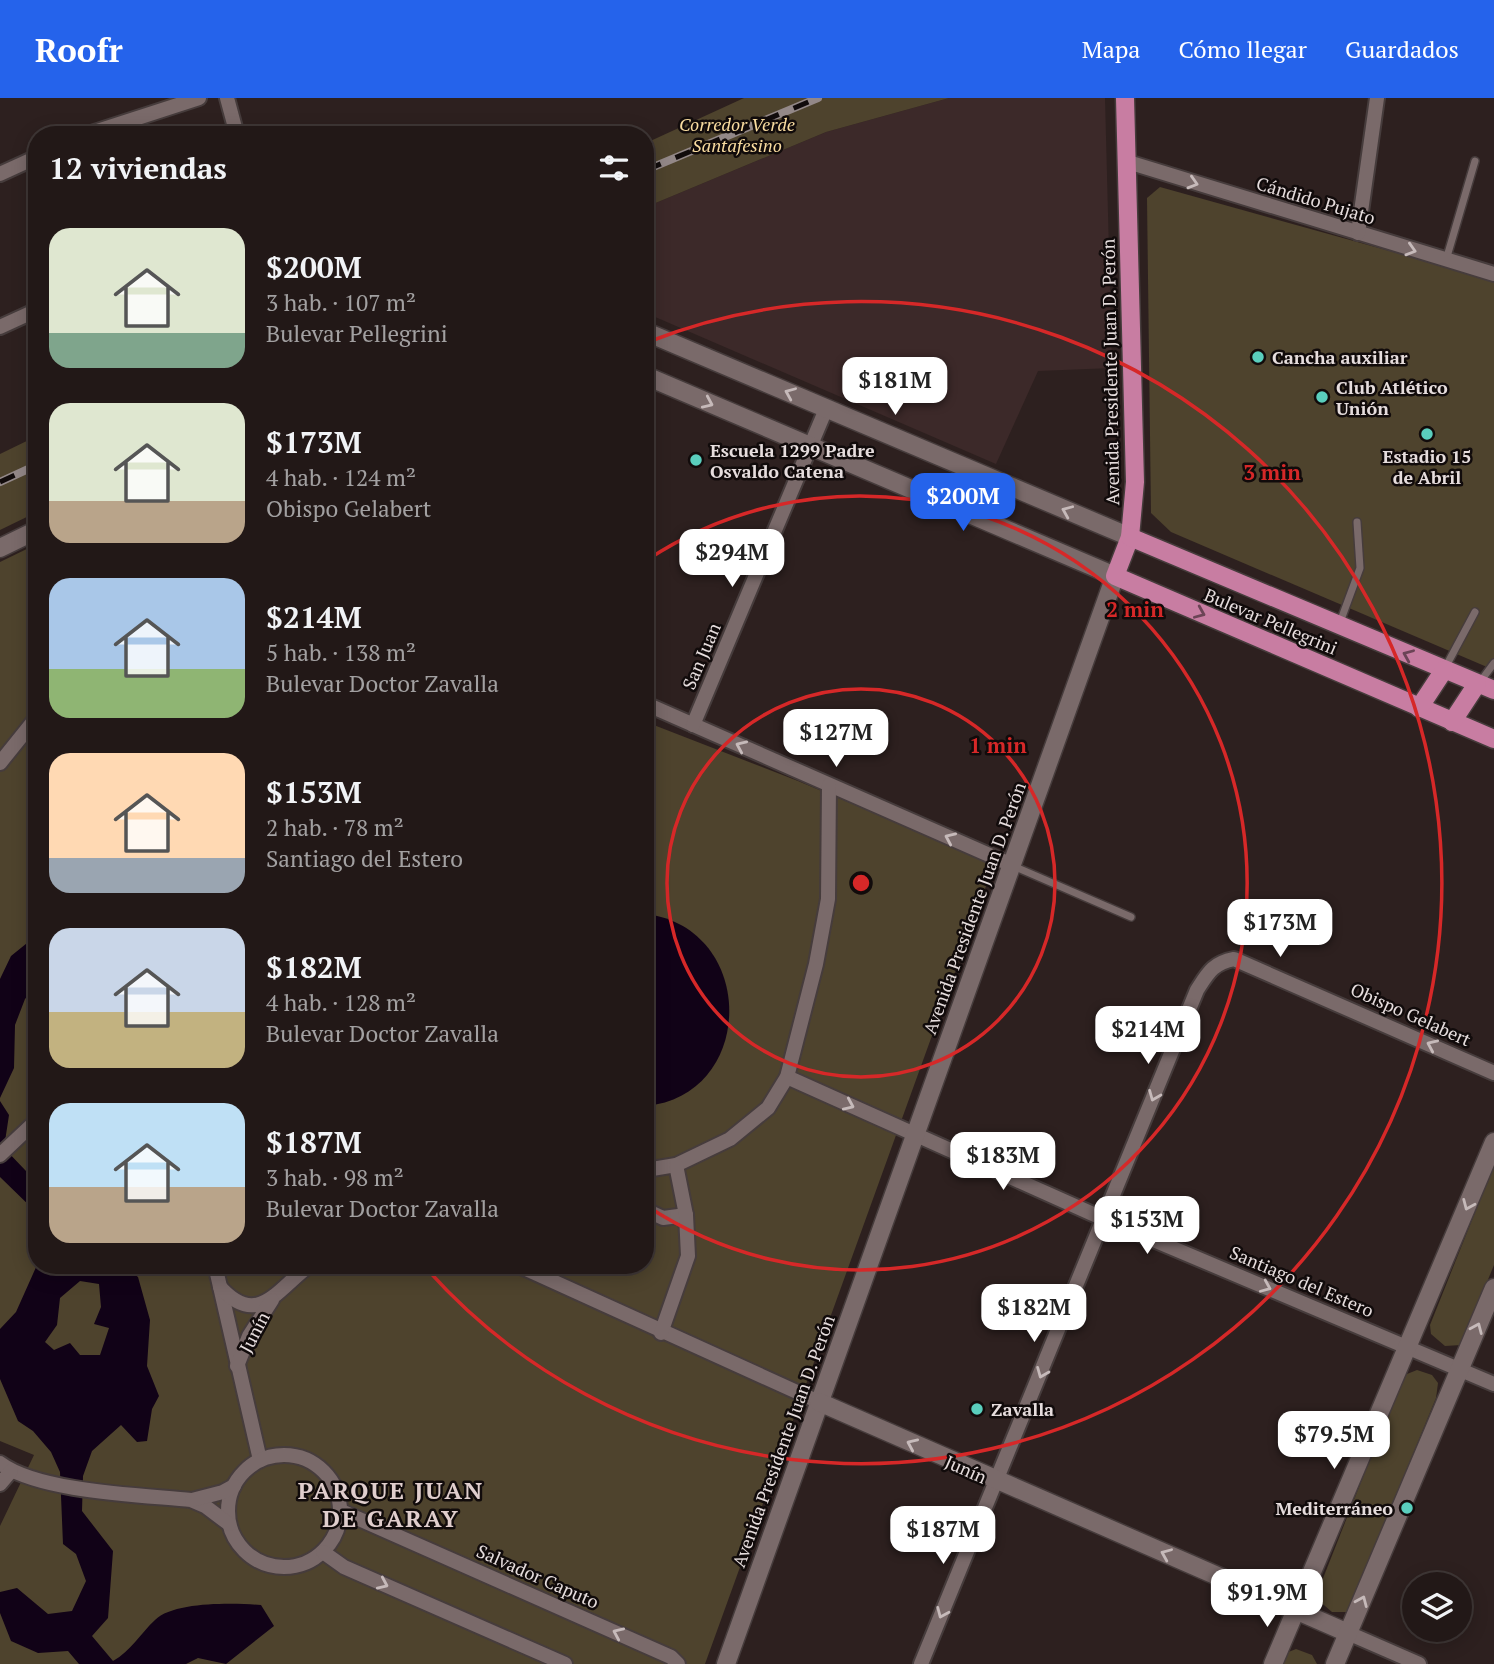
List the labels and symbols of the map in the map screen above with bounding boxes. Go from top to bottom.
park label: Corredor Verde Santafesino [679,112,795,157]
street label: Cándido Pujato [1254,171,1378,229]
one-way arrow [1187,174,1199,189]
street label: Avenida Presidente Juan D. Perón [1096,238,1124,505]
one-way arrow [1404,241,1416,256]
place label: Cancha auxiliar [1272,345,1408,369]
marker: Cancha auxiliar [1250,349,1266,365]
pin: $181M [846,358,944,417]
place label: Club Atlético Unión [1336,375,1448,420]
one-way arrow [784,388,796,402]
marker: Club Atlético Unión [1314,389,1330,405]
one-way arrow [701,395,713,409]
marker: Estadio 15 de Abril [1419,426,1435,442]
place label: Escuela 1299 Padre Osvaldo Catena [710,438,875,483]
place label: Estadio 15 de Abril [1383,444,1471,489]
marker: Escuela 1299 Padre Osvaldo Catena [688,452,704,468]
text: 3 min [1243,458,1301,486]
pin: $200M [914,474,1012,533]
one-way arrow [1061,505,1074,519]
pin: $294M [683,530,781,589]
street label: Bulevar Pellegrini [1201,582,1341,660]
text: 2 min [1106,595,1164,623]
one-way arrow [1193,605,1206,619]
street label: San Juan [676,619,726,693]
one-way arrow [1403,649,1416,663]
pin: $127M [787,710,885,769]
text: 1 min [969,731,1027,759]
one-way arrow [736,740,749,754]
street label: Avenida Presidente Juan D. Perón [917,778,1031,1037]
one-way arrow [944,832,957,846]
centre of rings [849,871,873,895]
pin: $173M [1231,900,1329,959]
street label: Obispo Gelabert [1347,977,1475,1051]
pin: $214M [1099,1006,1197,1066]
one-way arrow [1427,1039,1439,1053]
one-way arrow [1149,1090,1163,1102]
one-way arrow [842,1097,855,1111]
pin: $183M [954,1132,1052,1192]
pin: $153M [1098,1196,1196,1256]
one-way arrow [1462,1198,1476,1210]
street label: Santiago del Estero [1226,1240,1378,1322]
one-way arrow [1259,1279,1271,1293]
pin: $182M [985,1284,1083,1344]
street label: Junín [233,1307,275,1357]
street label: Avenida Presidente Juan D. Perón [726,1311,840,1570]
one-way arrow [1469,1323,1483,1336]
one-way arrow [1036,1366,1050,1378]
place label: Zavalla [991,1397,1054,1421]
marker: Zavalla [969,1401,985,1417]
pin: $79.5M [1277,1412,1391,1471]
one-way arrow [907,1438,920,1452]
street label: Junín [941,1449,991,1489]
district label: PARQUE JUAN DE GARAY [298,1474,484,1534]
place label: Mediterráneo [1275,1496,1393,1520]
marker: Mediterráneo [1399,1500,1415,1516]
pin: $187M [894,1506,992,1566]
street label: Salvador Caputo [473,1538,603,1614]
one-way arrow [1161,1548,1173,1562]
pin: $91.9M [1210,1570,1324,1629]
one-way arrow [376,1576,388,1590]
one-way arrow [1353,1596,1367,1608]
one-way arrow [937,1606,951,1618]
one-way arrow [612,1627,625,1641]

